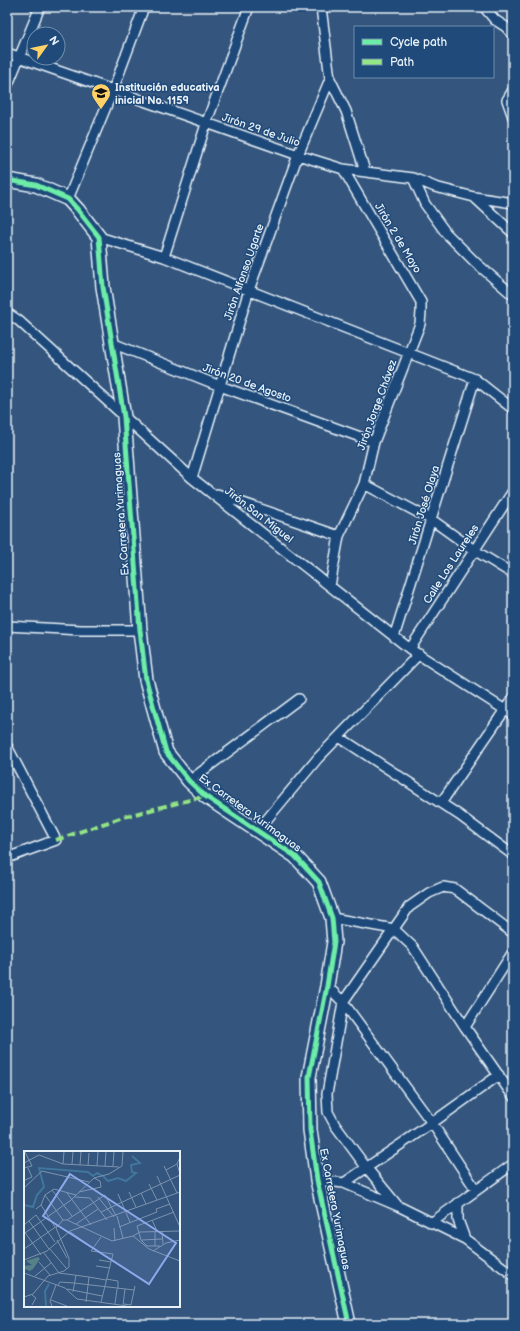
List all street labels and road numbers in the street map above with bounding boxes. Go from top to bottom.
street label: Jirón 29 de Julio [220,111,302,149]
street label: Jirón 2 de Mayo [372,201,424,275]
street label: Jirón Alfonso Ugarte [221,222,267,322]
street label: Jirón Jorge Chávez [355,357,400,452]
street label: Jirón 20 de Agosto [201,361,293,405]
street label: Ex Carretera Yurimaguas [110,451,132,576]
street label: Jirón José Olaya [406,464,442,546]
street label: Jirón San Miguel [222,484,296,546]
street label: Calle Los Laureles [420,521,482,606]
street label: Ex Carretera Yurimaguas [196,771,304,855]
street label: Ex Carretera Yurimaguas [317,1147,353,1271]

